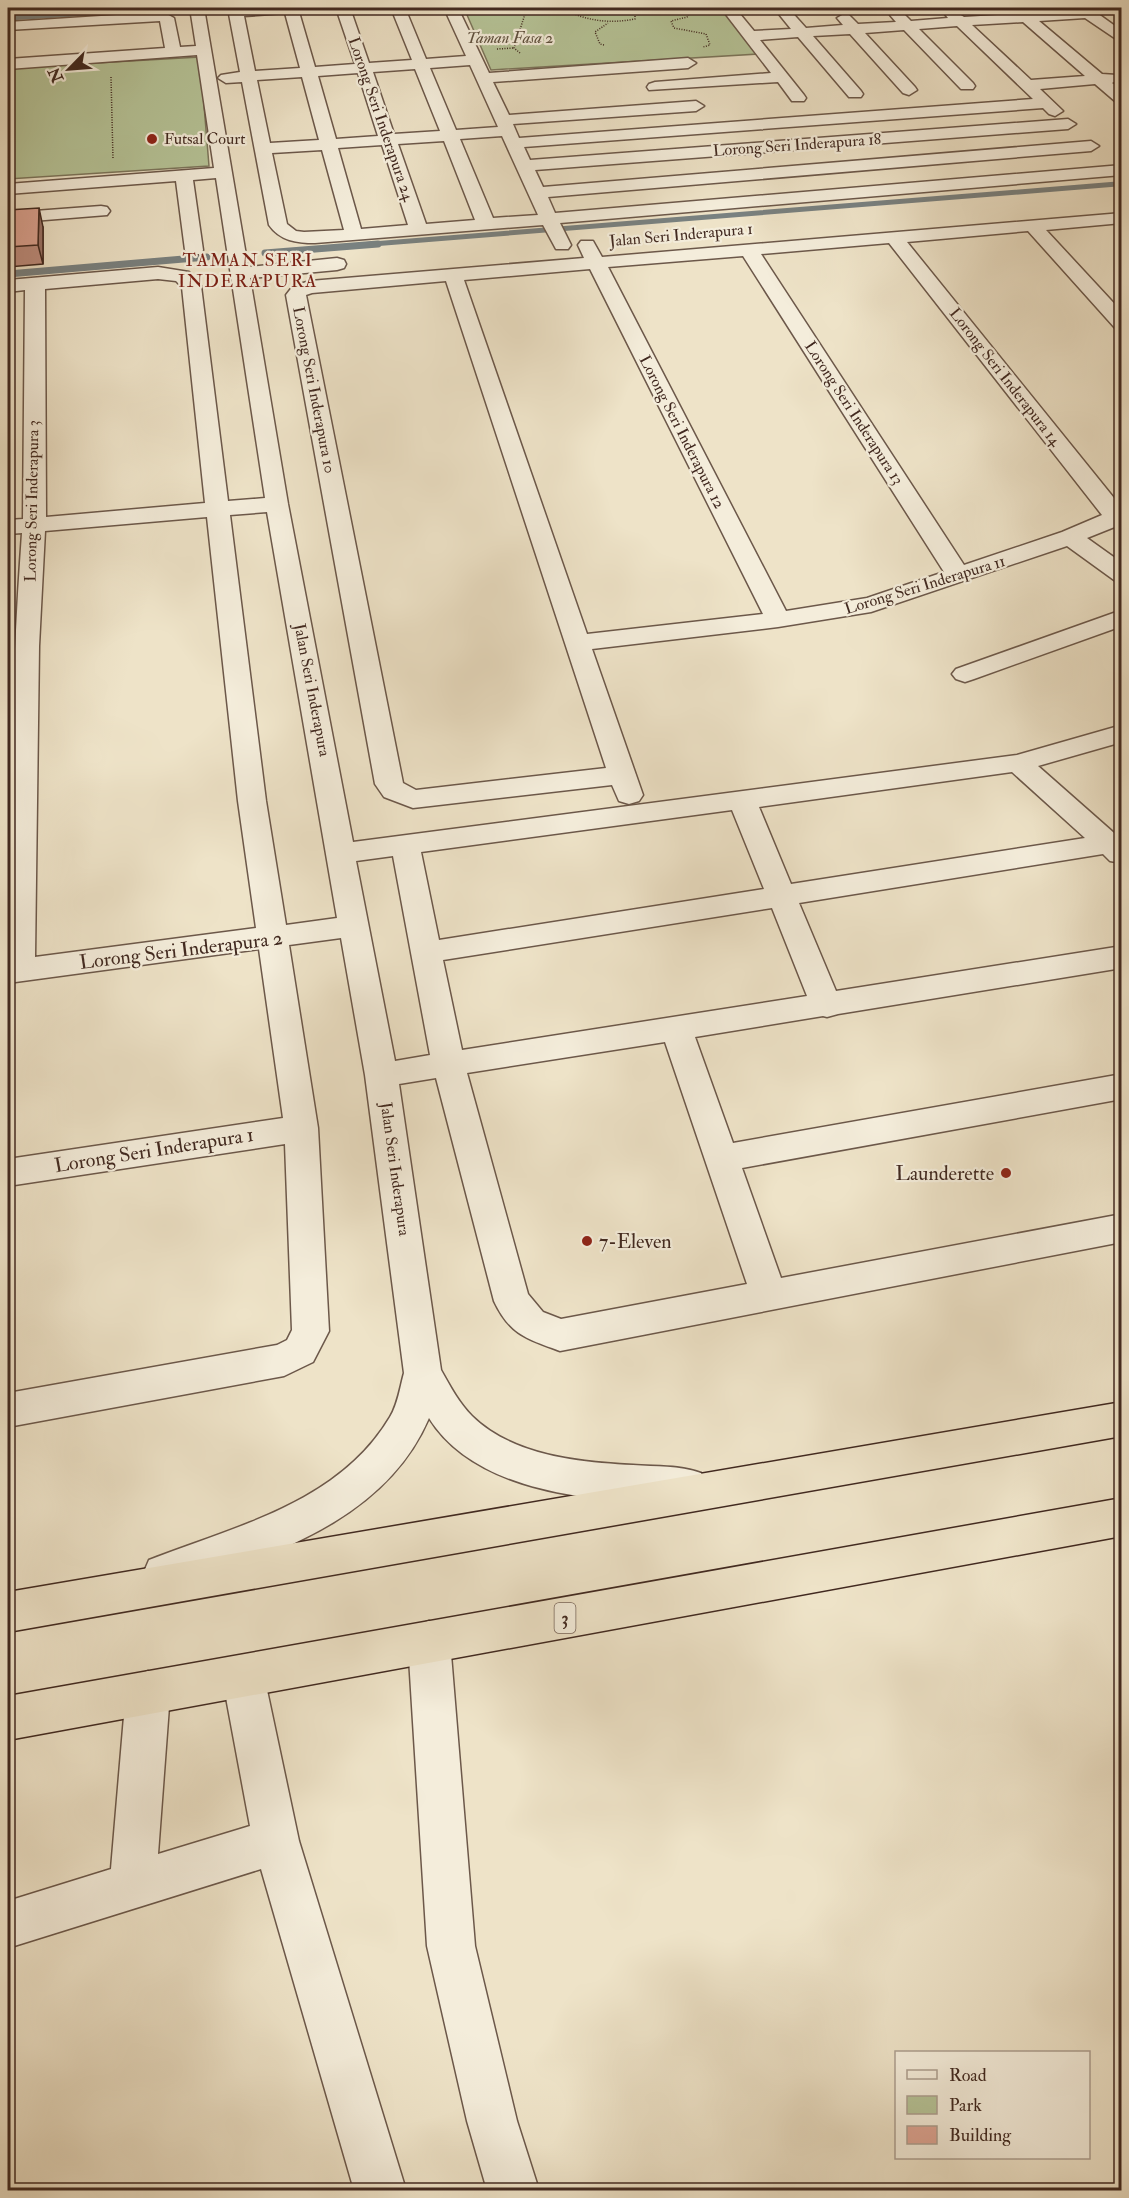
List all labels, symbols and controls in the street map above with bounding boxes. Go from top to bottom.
park label: Taman Fasa 2 [467,28,553,48]
street label: Lorong Seri Inderapura 24 [343,34,419,205]
north arrow [39,39,99,99]
text: N [44,64,69,87]
place label: Futsal Court [164,129,245,149]
street label: Lorong Seri Inderapura 18 [712,129,882,162]
marker: Futsal Court [145,132,159,146]
street label: Jalan Seri Inderapura 1 [607,219,754,252]
district label: TAMAN SERI INDERAPURA [178,249,318,293]
street label: Lorong Seri Inderapura 14 [944,304,1066,452]
street label: Lorong Seri Inderapura 10 [287,305,340,475]
street label: Lorong Seri Inderapura 13 [799,337,908,489]
street label: Lorong Seri Inderapura 12 [634,352,729,512]
street label: Lorong Seri Inderapura 3 [21,420,44,582]
street label: Lorong Seri Inderapura 11 [842,551,1008,620]
street label: Jalan Seri Inderapura [288,621,335,759]
street label: Lorong Seri Inderapura 2 [78,925,284,976]
street label: Jalan Seri Inderapura [375,1100,414,1238]
street label: Lorong Seri Inderapura 1 [52,1122,256,1179]
place label: Launderette [895,1161,994,1186]
marker: Launderette [999,1166,1013,1180]
place label: 7-Eleven [599,1229,672,1254]
marker: 7-Eleven [580,1234,594,1248]
road number: 3 [554,1603,576,1633]
legend [895,2051,1090,2159]
text: Road [949,2064,987,2087]
text: Park [949,2094,982,2117]
text: Building [949,2124,1012,2147]

